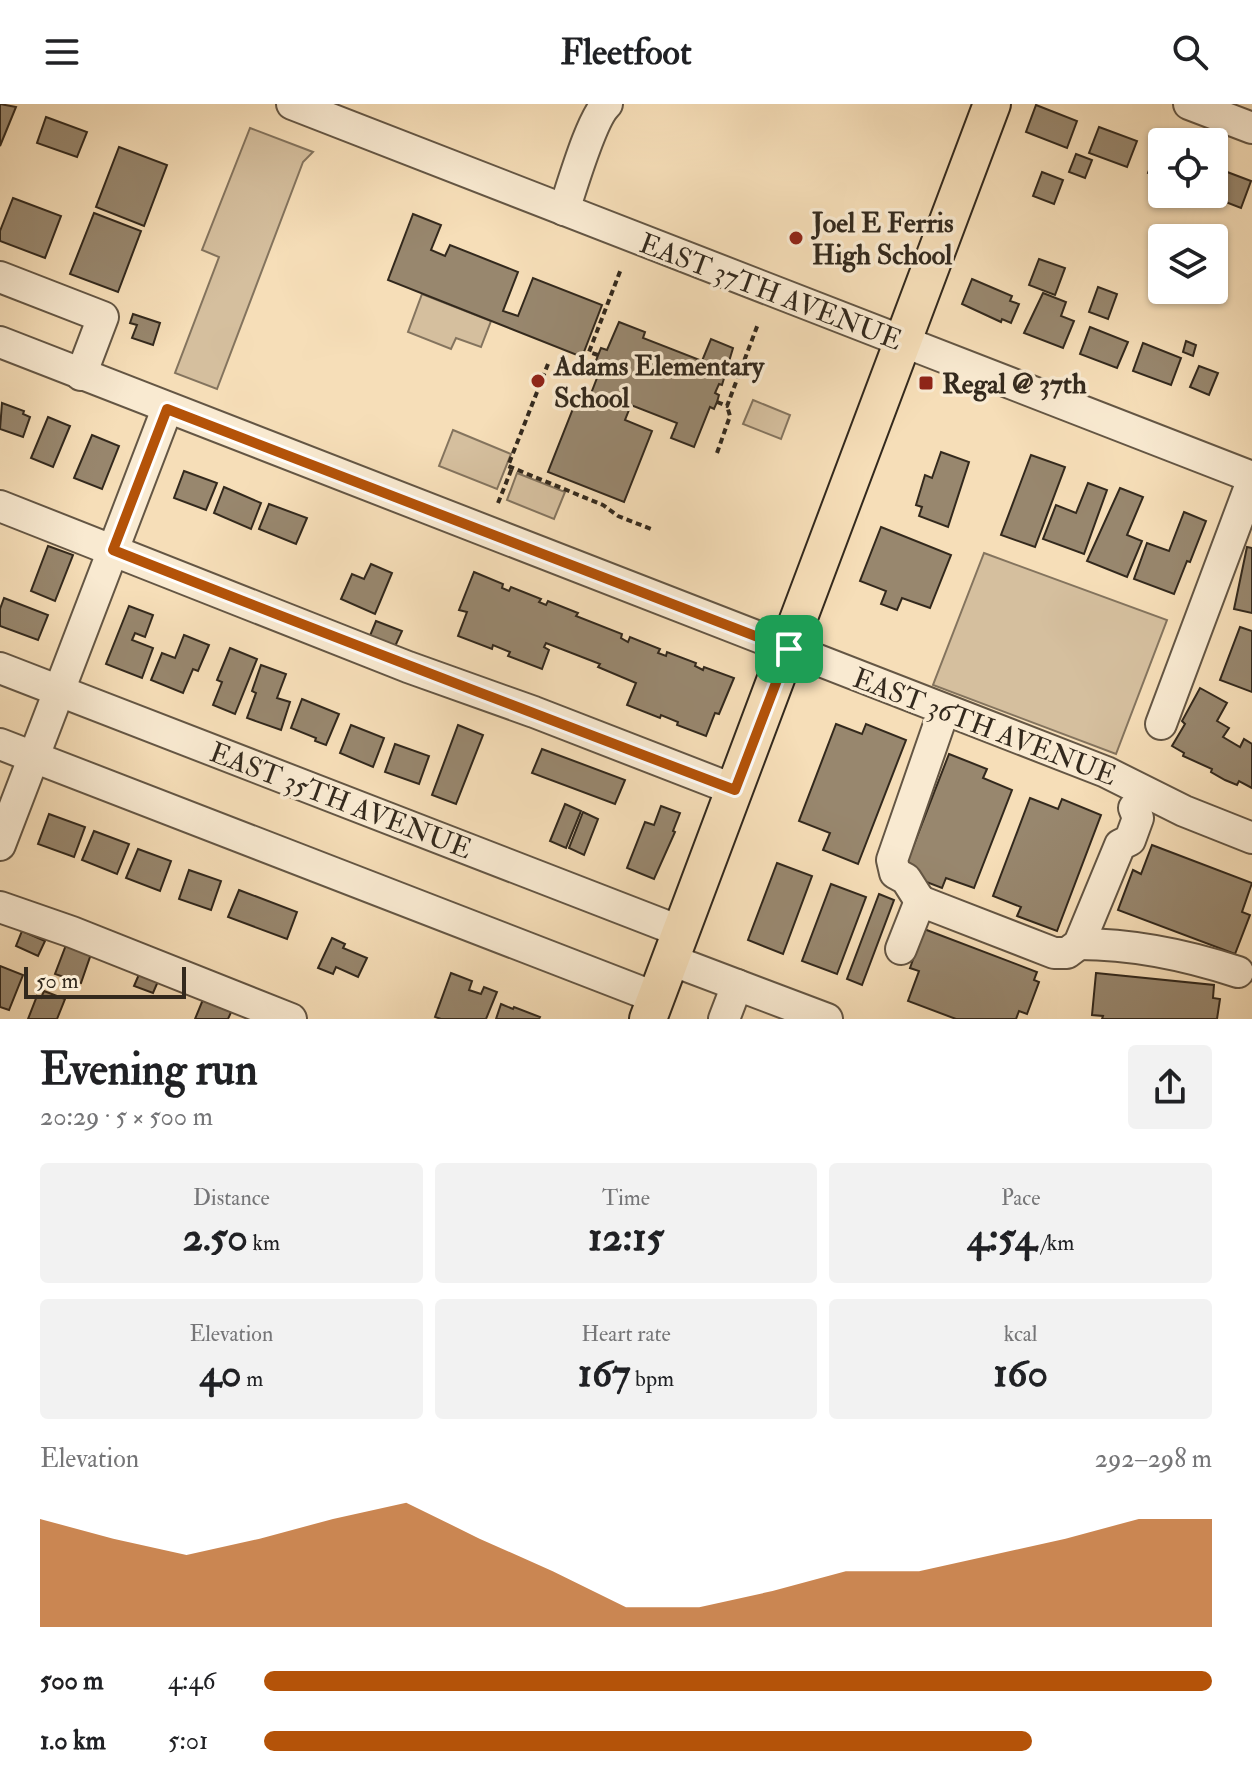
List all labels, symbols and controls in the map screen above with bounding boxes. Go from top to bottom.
icon: menu [40,30,84,74]
text: Fleetfoot [560,30,692,75]
icon: search [1168,30,1212,74]
map controls [1148,128,1228,304]
button: locate [1148,128,1228,208]
place label: Joel E Ferris High School [810,206,954,273]
button: layers [1148,224,1228,304]
street label: EAST 37TH AVENUE [634,226,907,359]
marker: Joel E Ferris High School [787,229,805,247]
place label: Adams Elementary School [553,349,766,416]
place label: Regal @ 37th [942,367,1087,402]
marker: Adams Elementary School [529,372,547,390]
marker: Regal @ 37th [917,374,935,392]
pin [755,615,823,683]
icon: arrive [767,627,811,671]
street label: EAST 36TH AVENUE [848,661,1121,794]
street label: EAST 35TH AVENUE [205,735,476,867]
scale bar [24,963,186,999]
text: 50 m [36,967,78,995]
text: Evening run [40,1043,258,1098]
button: share [1128,1045,1212,1129]
text: 20:29 · 5 × 500 m [40,1101,213,1133]
text: Distance [193,1184,270,1212]
text: Time [602,1184,650,1212]
text: Pace [1001,1184,1040,1212]
text: 2.50 [183,1212,248,1263]
text: 12:15 [588,1212,664,1263]
text: 4:54 [967,1212,1037,1263]
text: km [248,1229,280,1257]
text: /km [1037,1229,1074,1257]
text: Elevation [189,1320,273,1348]
text: Heart rate [581,1320,671,1348]
text: kcal [1004,1320,1038,1348]
text: 40 [199,1348,242,1399]
text: 167 [578,1348,630,1399]
text: 160 [993,1348,1048,1399]
text: m [242,1365,263,1393]
text: bpm [630,1365,674,1393]
text: Elevation [40,1443,139,1475]
text: 292–298 m [1095,1443,1212,1475]
text: 500 m [40,1665,104,1697]
text: 4:46 [168,1665,216,1697]
text: 1.0 km [40,1725,106,1757]
text: 5:01 [168,1725,208,1757]

